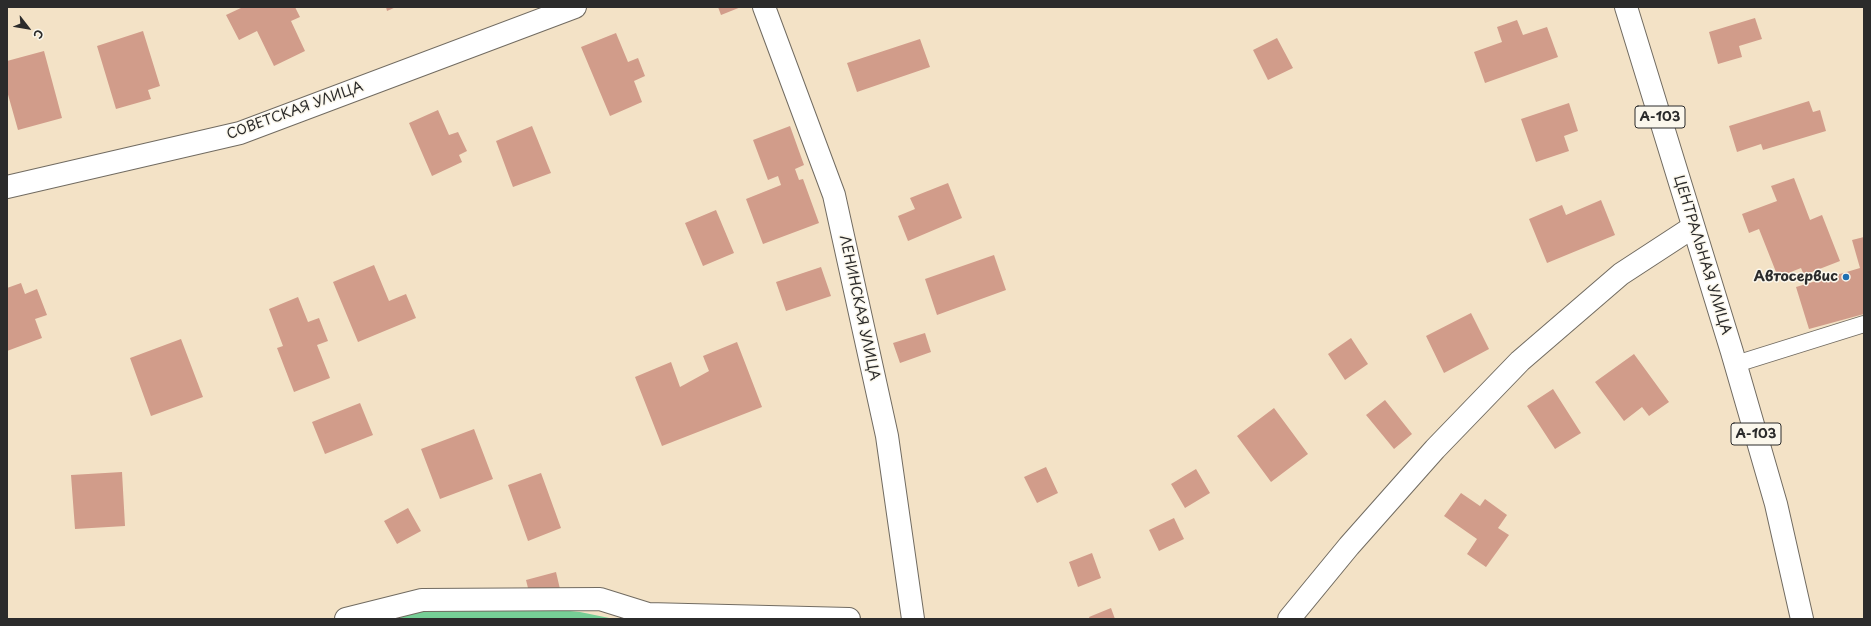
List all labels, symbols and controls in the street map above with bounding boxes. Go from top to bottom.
north arrow [8,8,48,48]
text: С [29,27,48,42]
street label: СОВЕТСКАЯ УЛИЦА [224,78,366,144]
road number: А-103 [1635,106,1685,128]
street label: ЦЕНТРАЛЬНАЯ УЛИЦА [1670,173,1734,337]
street label: ЛЕНИНСКАЯ УЛИЦА [835,234,883,382]
place label: Автосервис [1754,269,1838,285]
marker: Автосервис [1841,272,1851,282]
road number: А-103 [1731,423,1781,445]

